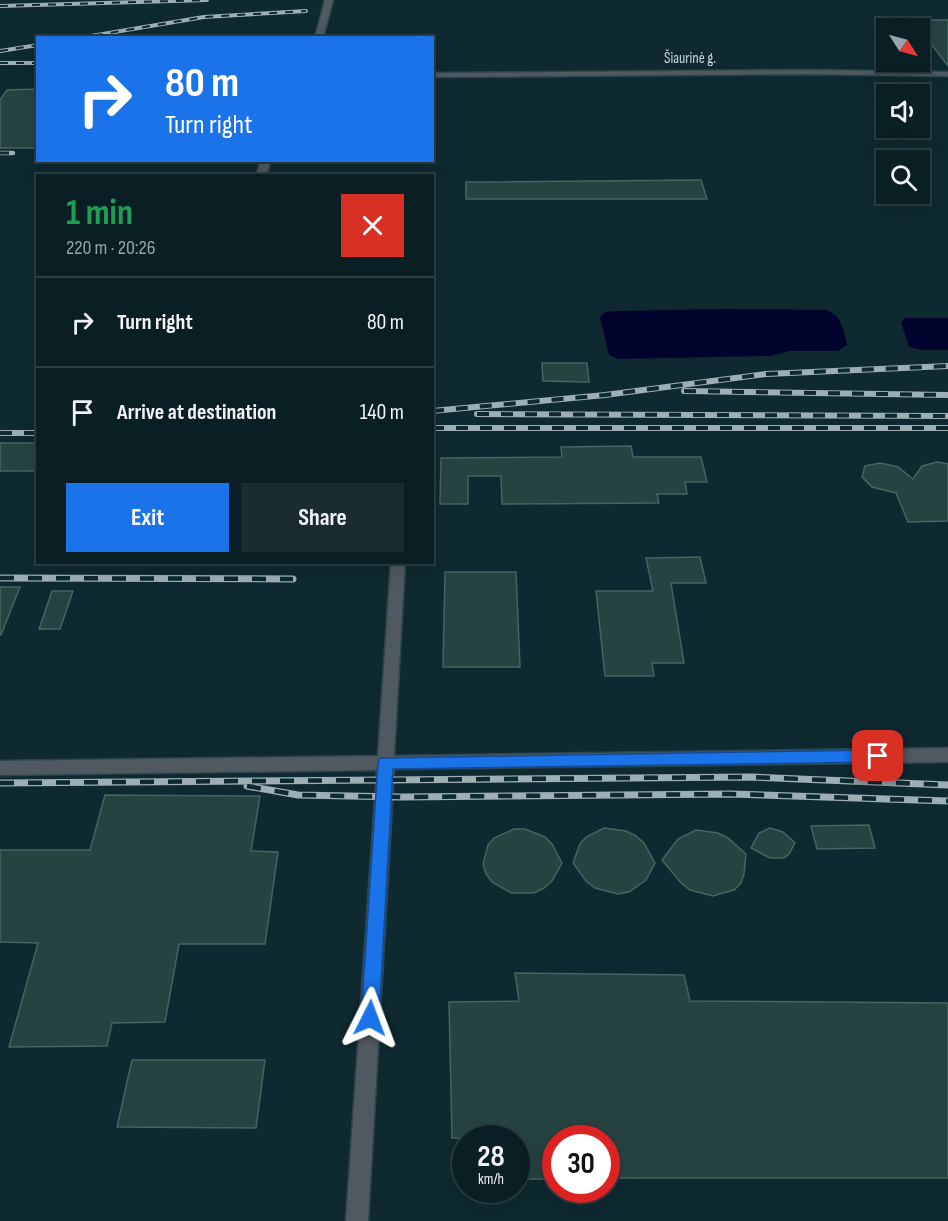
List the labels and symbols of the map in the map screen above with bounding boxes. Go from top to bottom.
north arrow [876,18,930,72]
street label: Šiaurinė g. [664,49,716,68]
pin [852,730,903,781]
position arrow [338,986,402,1050]
speed limit sign: 30 [542,1125,620,1203]

